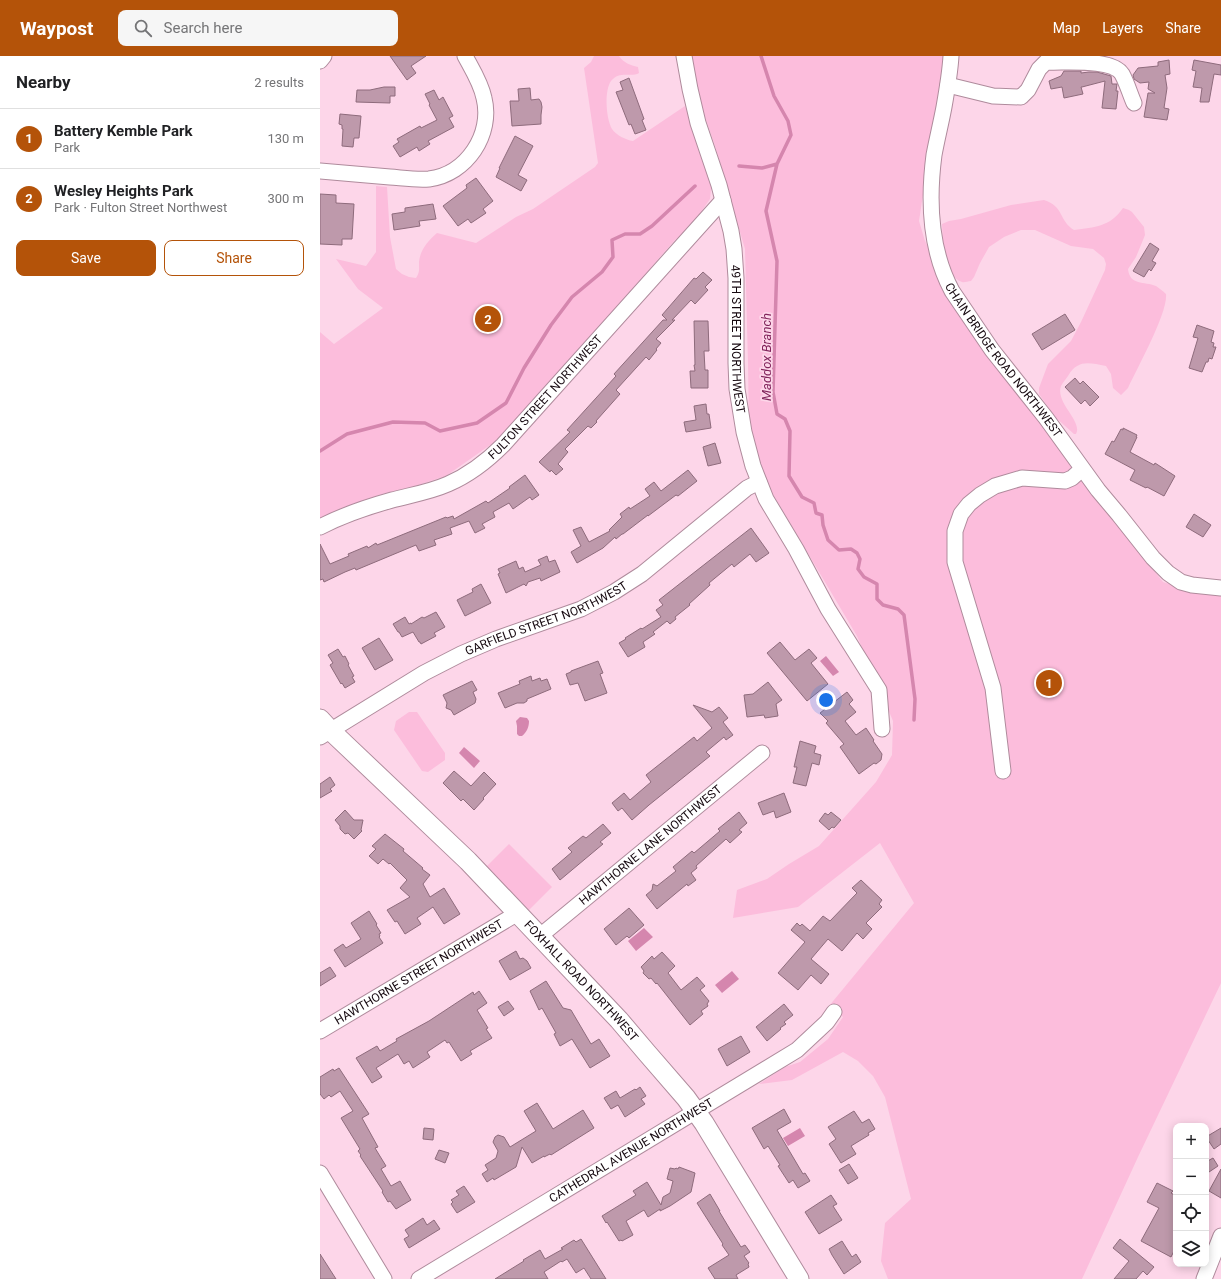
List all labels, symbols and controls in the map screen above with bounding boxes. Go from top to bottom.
search box [118,10,398,46]
text: Waypost [20,17,94,40]
icon: search [132,17,154,39]
text: Search here [164,19,242,37]
text: Map [1053,20,1080,36]
text: Layers [1102,20,1143,36]
text: Share [1165,20,1201,36]
text: Nearby [16,72,71,92]
text: 2 results [254,75,304,90]
text: Battery Kemble Park [54,122,193,140]
text: 1 [25,131,33,146]
text: 130 m [267,131,304,146]
text: Park [54,140,80,155]
text: Wesley Heights Park [54,182,193,200]
text: 2 [25,191,33,206]
text: 300 m [267,191,304,206]
text: Park · Fulton Street Northwest [54,200,227,215]
button: Save [16,240,156,276]
button: Share [164,240,304,276]
street label: 49TH STREET NORTHWEST [728,264,748,414]
street label: CHAIN BRIDGE ROAD NORTHWEST [942,280,1065,440]
pin: 2 [475,304,501,334]
water label: Maddox Branch [759,313,774,401]
street label: FULTON STREET NORTHWEST [486,332,605,462]
street label: GARFIELD STREET NORTHWEST [463,579,630,658]
pin: 1 [1036,668,1062,698]
your location [816,690,836,710]
street label: HAWTHORNE LANE NORTHWEST [576,782,725,908]
street label: HAWTHORNE STREET NORTHWEST [332,917,505,1028]
street label: FOXHALL ROAD NORTHWEST [521,918,641,1044]
street label: CATHEDRAL AVENUE NORTHWEST [547,1095,716,1206]
map controls [1173,1123,1209,1267]
button: + [1173,1123,1209,1159]
button: − [1173,1159,1209,1195]
button: locate [1173,1195,1209,1231]
button: layers [1173,1231,1209,1267]

